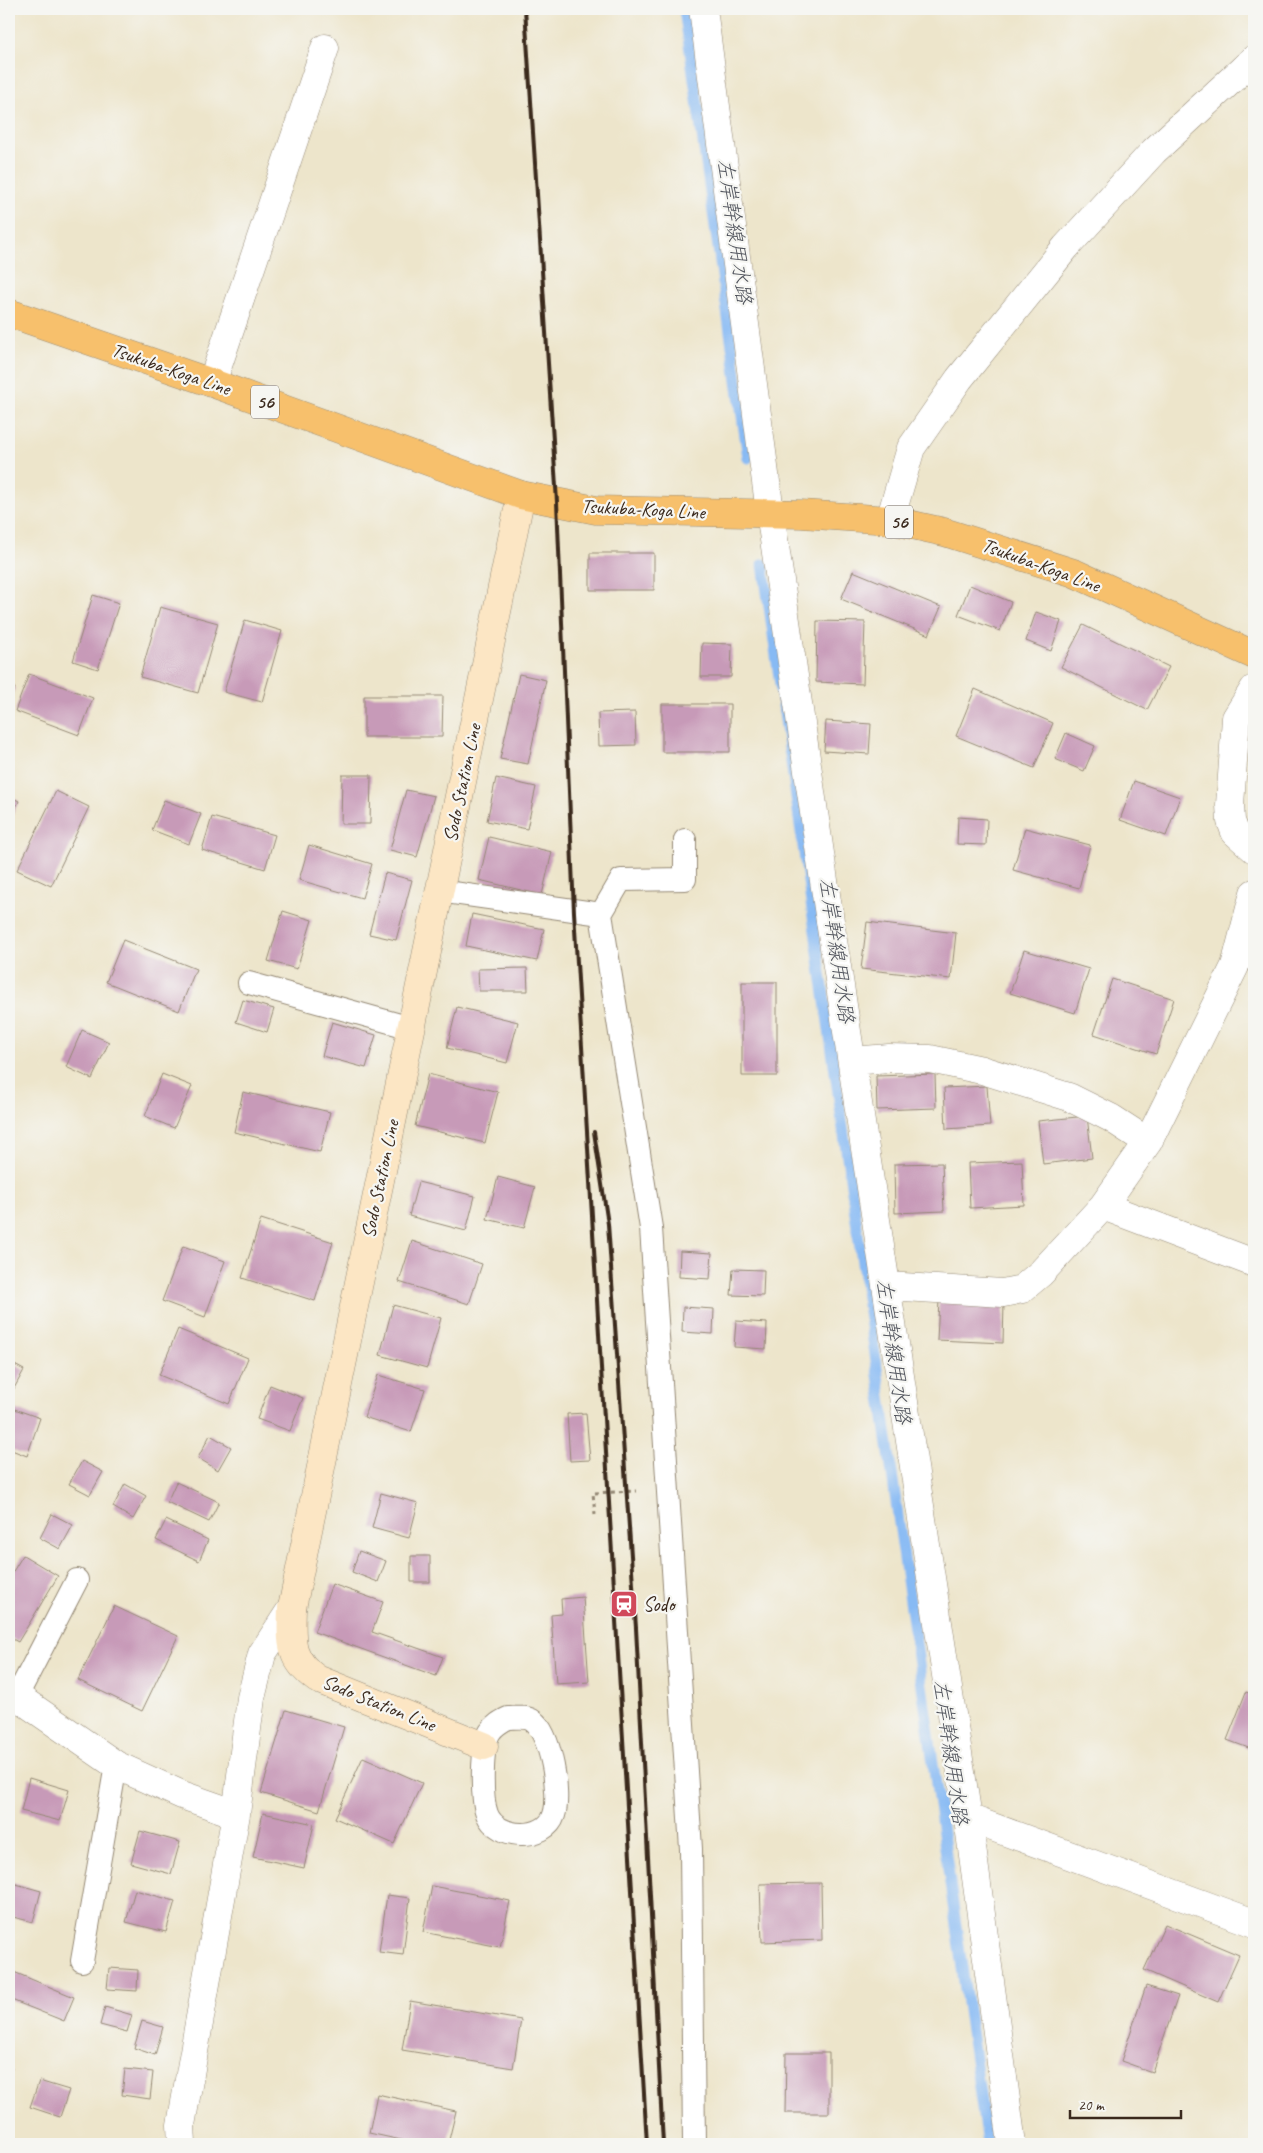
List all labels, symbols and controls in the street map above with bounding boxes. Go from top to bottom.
water label: 左岸幹線用水路 [712,156,758,307]
street label: Tsukuba-Koga Line [108,337,235,401]
road number: 56 [251,386,279,418]
street label: Tsukuba-Koga Line [581,493,707,525]
road number: 56 [885,506,913,538]
street label: Tsukuba-Koga Line [979,532,1105,598]
street label: Sodo Station Line [437,720,487,844]
water label: 左岸幹線用水路 [814,875,860,1026]
street label: Sodo Station Line [355,1116,405,1240]
water label: 左岸幹線用水路 [871,1276,917,1427]
station icon: Sodo [609,1589,639,1619]
place label: Sodo [643,1592,676,1617]
street label: Sodo Station Line [319,1669,441,1738]
water label: 左岸幹線用水路 [928,1677,974,1828]
scale bar [1070,2088,1182,2120]
text: 20 m [1078,2096,1105,2115]

